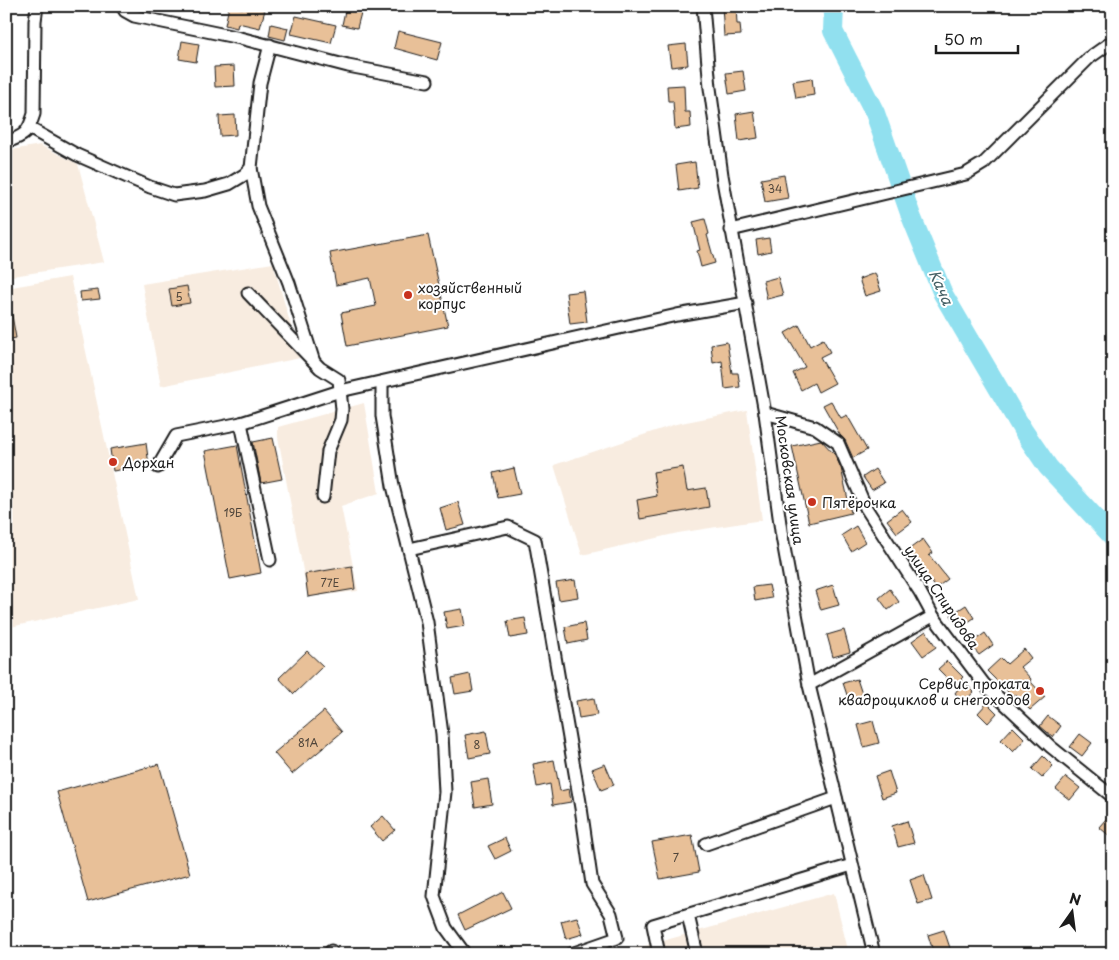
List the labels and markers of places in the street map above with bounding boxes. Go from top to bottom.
place label: хозяйственный корпус [418,277,522,314]
marker: хозяйственный корпус [402,289,414,301]
place label: Дорхан [122,452,174,473]
marker: Дорхан [107,456,119,468]
place label: Пятёрочка [822,492,896,513]
marker: Пятёрочка [806,496,818,508]
place label: Сервис проката квадроциклов и снегоходов [838,673,1030,710]
marker: Сервис проката квадроциклов и снегоходов [1034,685,1046,697]

